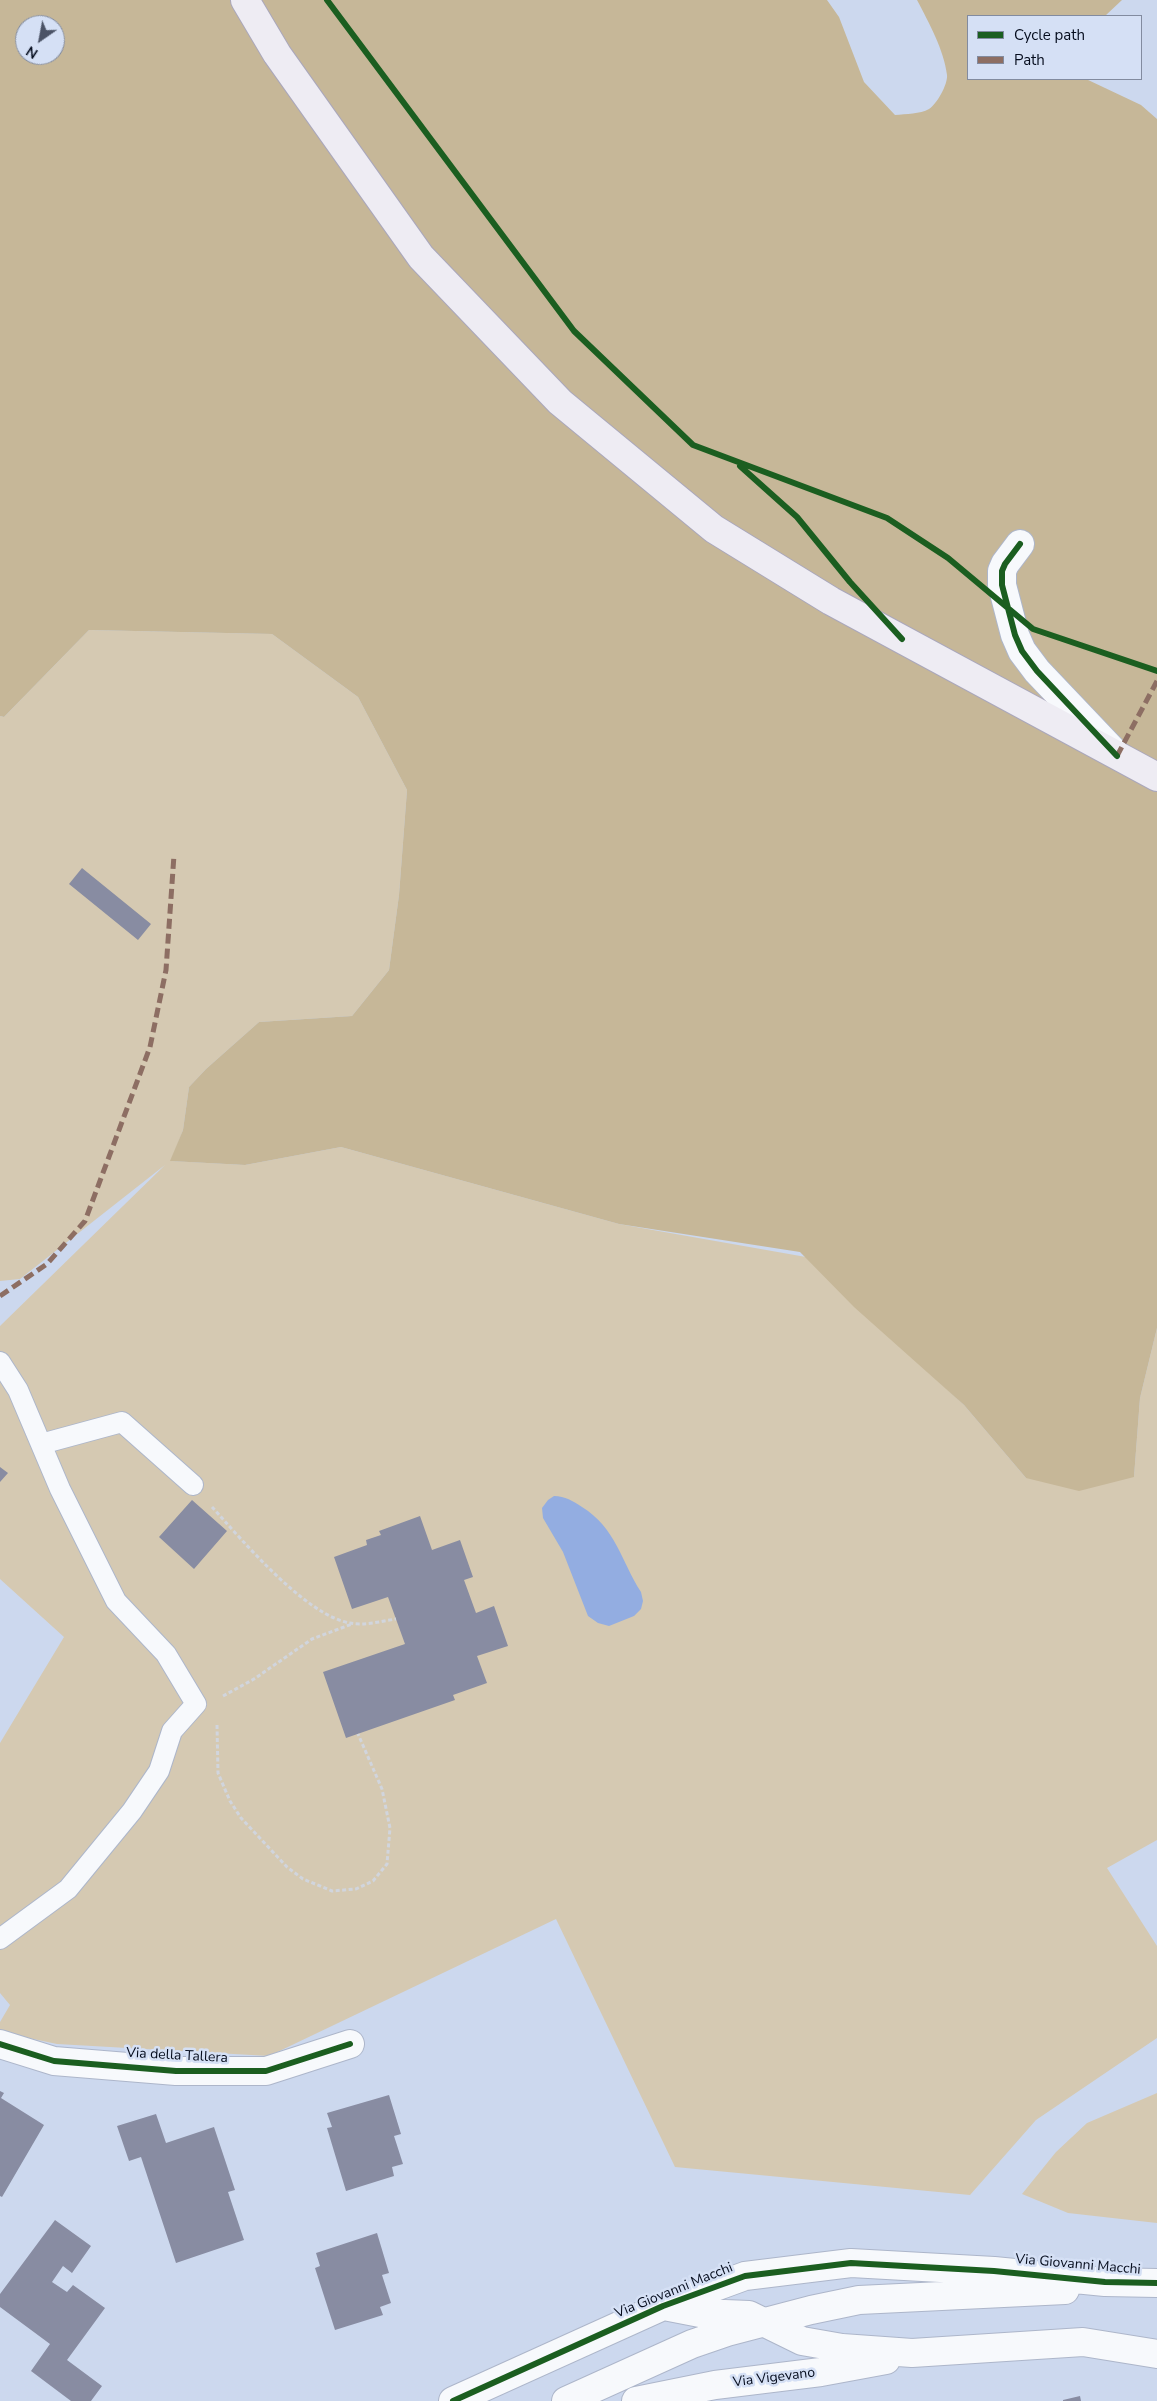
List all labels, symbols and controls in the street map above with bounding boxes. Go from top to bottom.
north arrow [15,15,65,65]
legend [967,15,1142,80]
text: Cycle path [1014,25,1085,45]
text: N [23,41,42,63]
text: Path [1014,50,1045,70]
street label: Via della Tallera [126,2045,228,2067]
street label: Via Giovanni Macchi [1015,2251,1141,2279]
street label: Via Giovanni Macchi [613,2260,735,2322]
street label: Via Vigevano [732,2365,816,2391]

